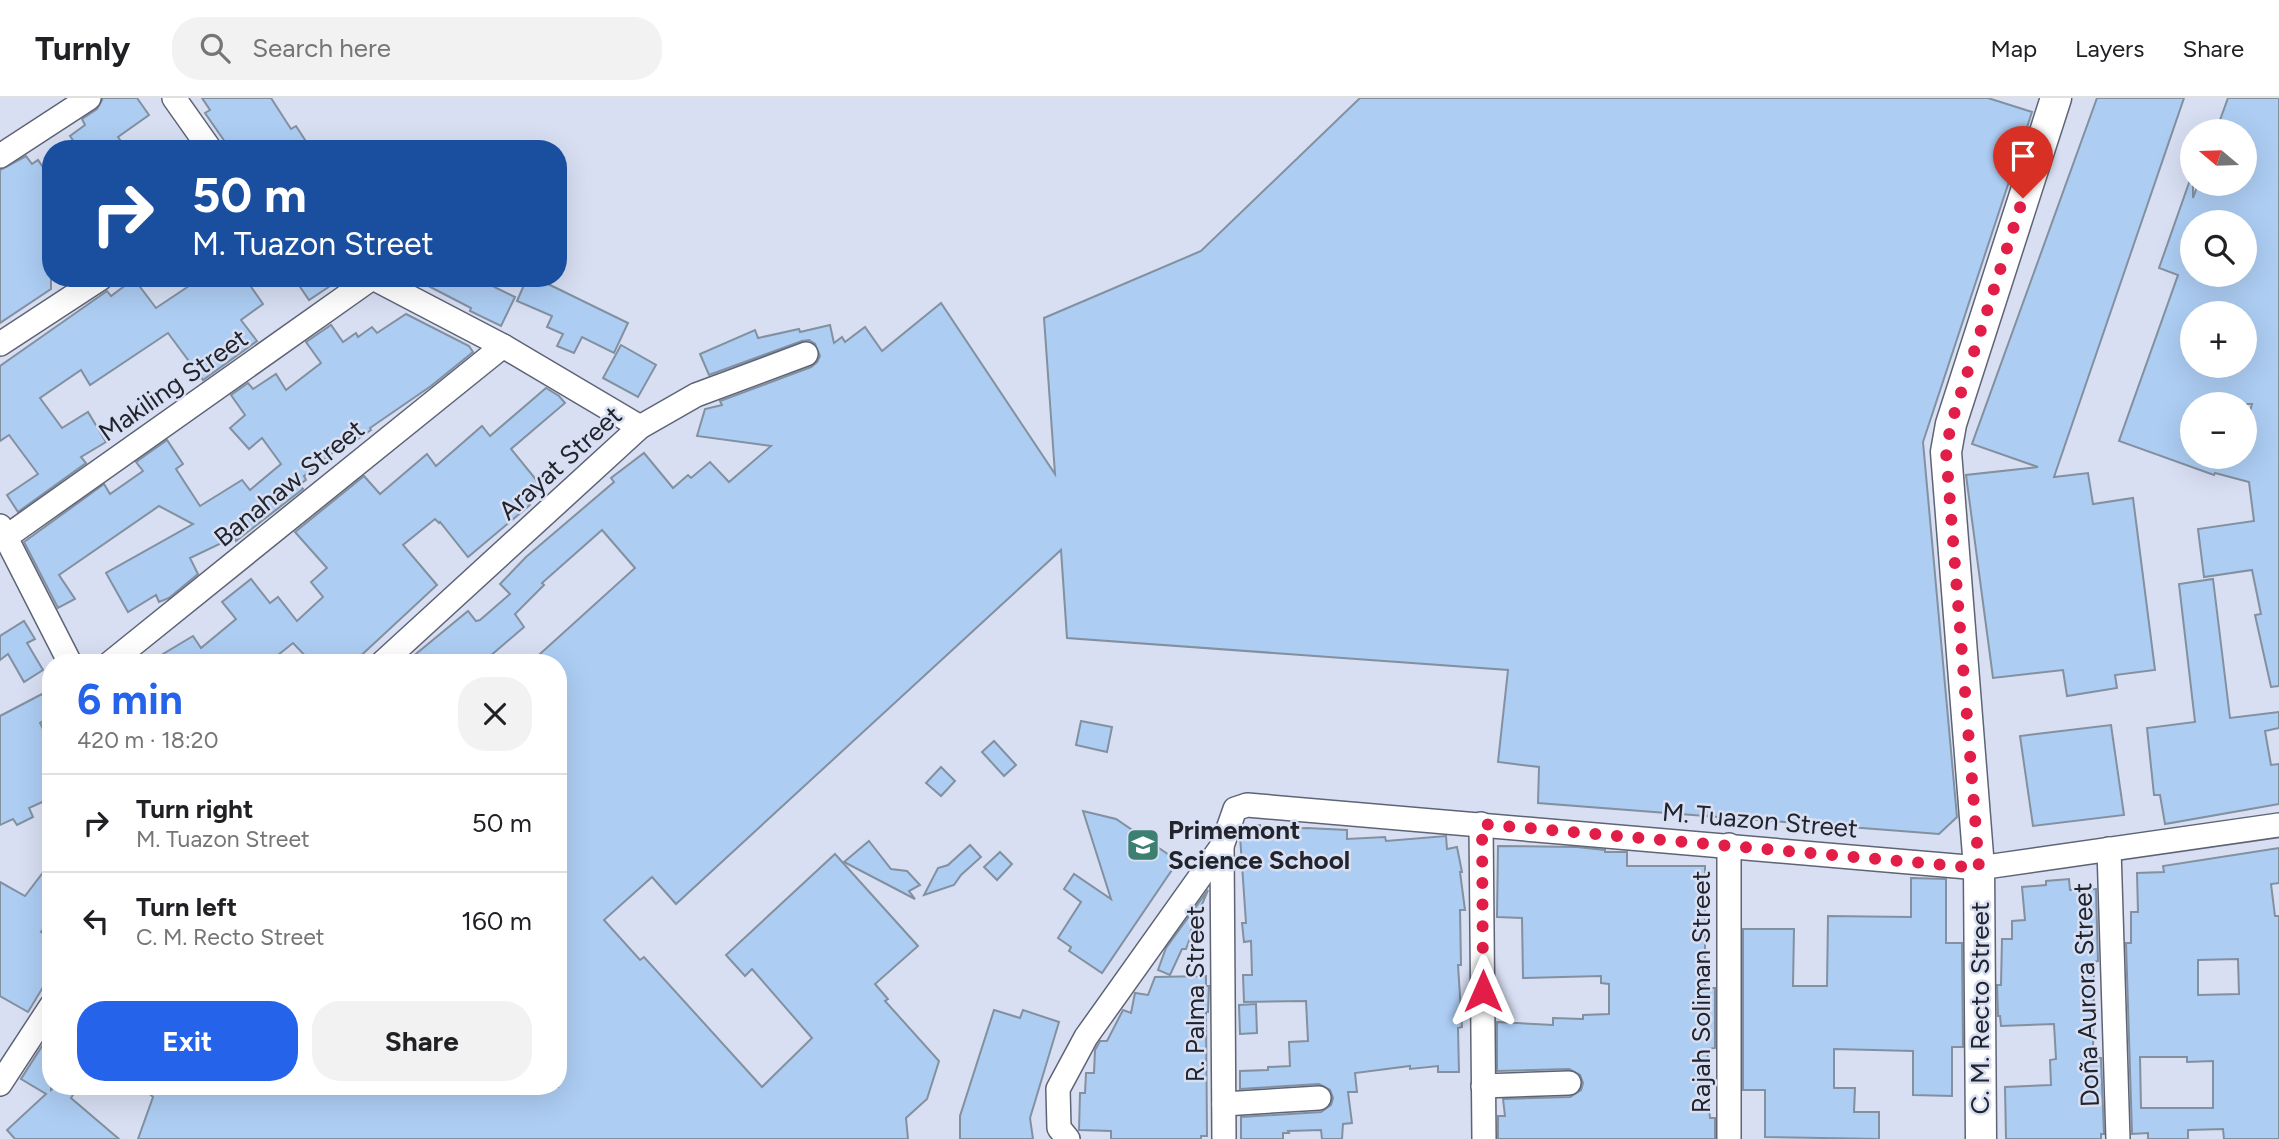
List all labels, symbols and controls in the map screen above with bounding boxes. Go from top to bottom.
search box [172,17,662,80]
text: Turnly [35,29,130,68]
icon: search [196,29,234,67]
text: Search here [252,32,391,64]
text: Map [1990,34,2037,63]
text: Layers [2075,34,2144,63]
text: Share [2182,34,2244,63]
north arrow [2180,119,2258,196]
map controls [2180,119,2257,469]
pin [1993,126,2053,198]
icon: arrive [2004,137,2042,175]
text: 50 m [192,165,307,224]
icon: right [77,168,168,259]
button: search [2180,210,2257,287]
text: M. Tuazon Street [192,225,434,263]
button: + [2180,301,2257,378]
street label: Makiling Street [92,322,254,448]
button: − [2180,392,2257,469]
street label: Arayat Street [492,399,628,527]
street label: Banahaw Street [207,413,371,553]
text: 6 min [77,674,183,725]
button: close [458,677,532,751]
text: 420 m · 18:20 [77,726,218,754]
text: Turn right [136,793,253,825]
street label: M. Tuazon Street [1661,796,1859,845]
icon: right [77,804,115,842]
text: 50 m [472,807,532,839]
place label: Primemont Science School [1168,814,1350,876]
text: M. Tuazon Street [136,825,310,853]
school or university icon: Primemont Science School [1124,826,1162,864]
street label: Rajah Soliman Street [1685,871,1717,1113]
street label: Doña Aurora Street [2066,882,2106,1108]
text: Turn left [136,891,237,923]
street label: C. M. Recto Street [1964,901,1996,1115]
icon: left [77,902,115,940]
text: 160 m [461,905,532,937]
street label: R. Palma Street [1179,906,1211,1082]
text: C. M. Recto Street [136,923,324,951]
position arrow [1446,954,1520,1028]
button: Exit [77,1001,298,1081]
button: Share [312,1001,532,1081]

